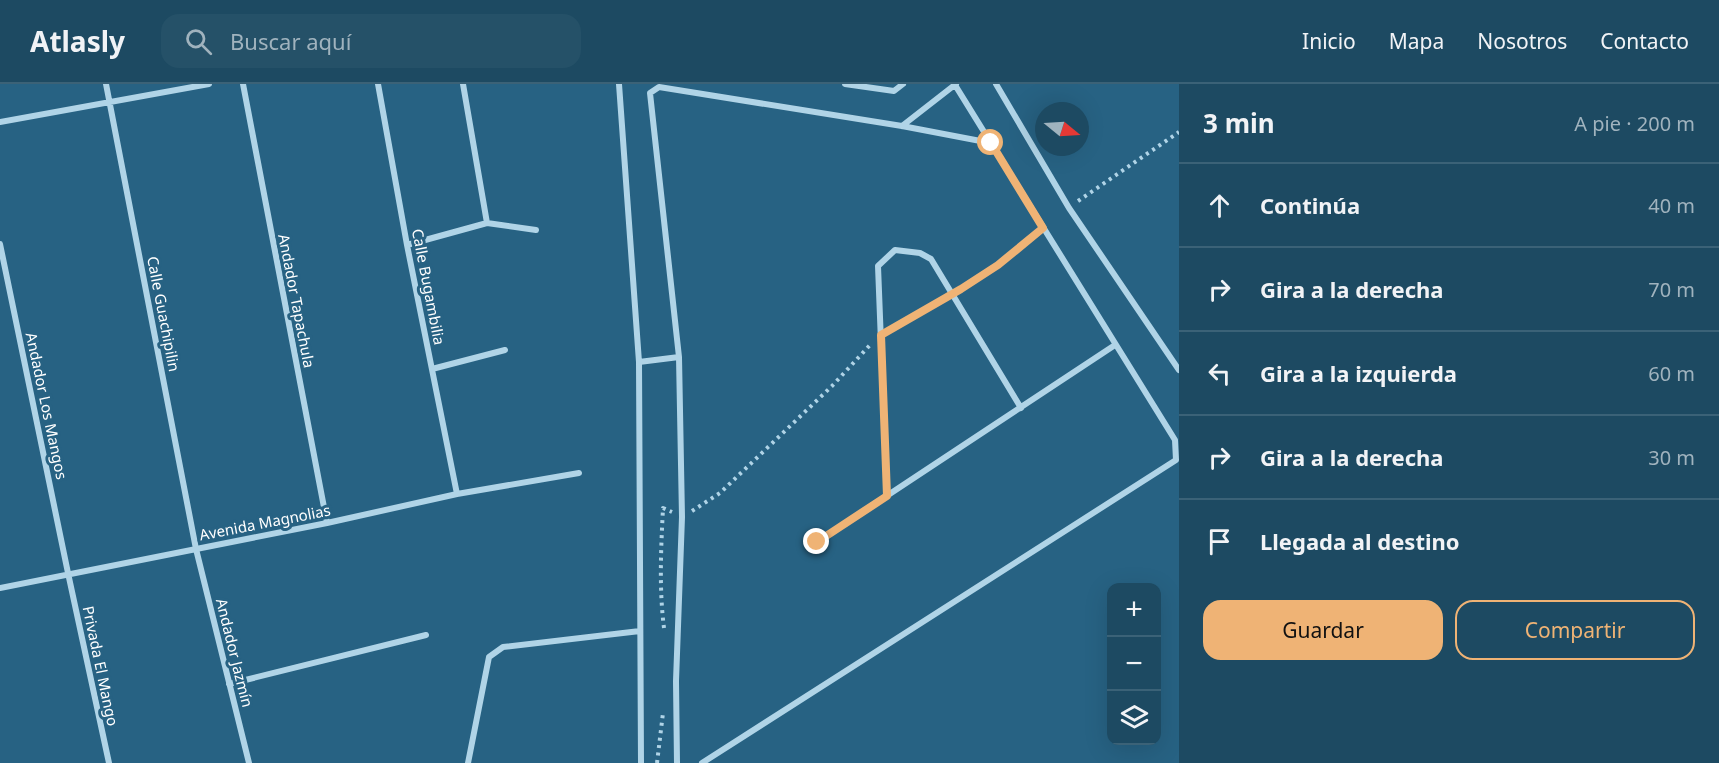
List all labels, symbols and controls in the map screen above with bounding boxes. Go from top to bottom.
search box [161,14,581,68]
text: Atlasly [30,22,125,60]
icon: search [182,25,215,58]
text: Buscar aquí [230,26,351,56]
text: Inicio [1302,27,1356,55]
text: Mapa [1389,27,1444,55]
text: Nosotros [1477,27,1567,55]
text: Contacto [1600,27,1689,55]
north arrow [1035,102,1089,156]
text: 3 min [1203,105,1275,141]
text: A pie · 200 m [1574,110,1695,137]
route start [977,129,1003,155]
icon: ahead [1203,189,1236,222]
text: Continúa [1260,190,1360,220]
text: 40 m [1648,192,1695,219]
street label: Calle Bugambilia [408,227,450,347]
street label: Andador Tapachula [274,232,320,370]
street label: Calle Guachipilin [143,254,185,373]
icon: right [1203,273,1236,306]
text: Gira a la derecha [1260,274,1444,304]
text: 70 m [1648,276,1695,303]
street label: Andador Los Mangos [22,331,72,481]
icon: left [1203,357,1236,390]
text: Gira a la izquierda [1260,358,1457,388]
text: 60 m [1648,360,1695,387]
icon: right [1203,441,1236,474]
text: Gira a la derecha [1260,442,1444,472]
text: 30 m [1648,444,1695,471]
street label: Avenida Magnolias [197,499,332,545]
icon: arrive [1203,525,1236,558]
text: Llegada al destino [1260,526,1460,556]
route end [803,528,829,554]
map controls [1107,583,1161,745]
button: + [1107,583,1161,637]
street label: Andador Jazmín [212,596,258,709]
button: Guardar [1203,600,1443,660]
button: Compartir [1455,600,1695,660]
street label: Privada El Mango [78,604,123,728]
button: − [1107,637,1161,691]
button: layers [1107,691,1161,745]

